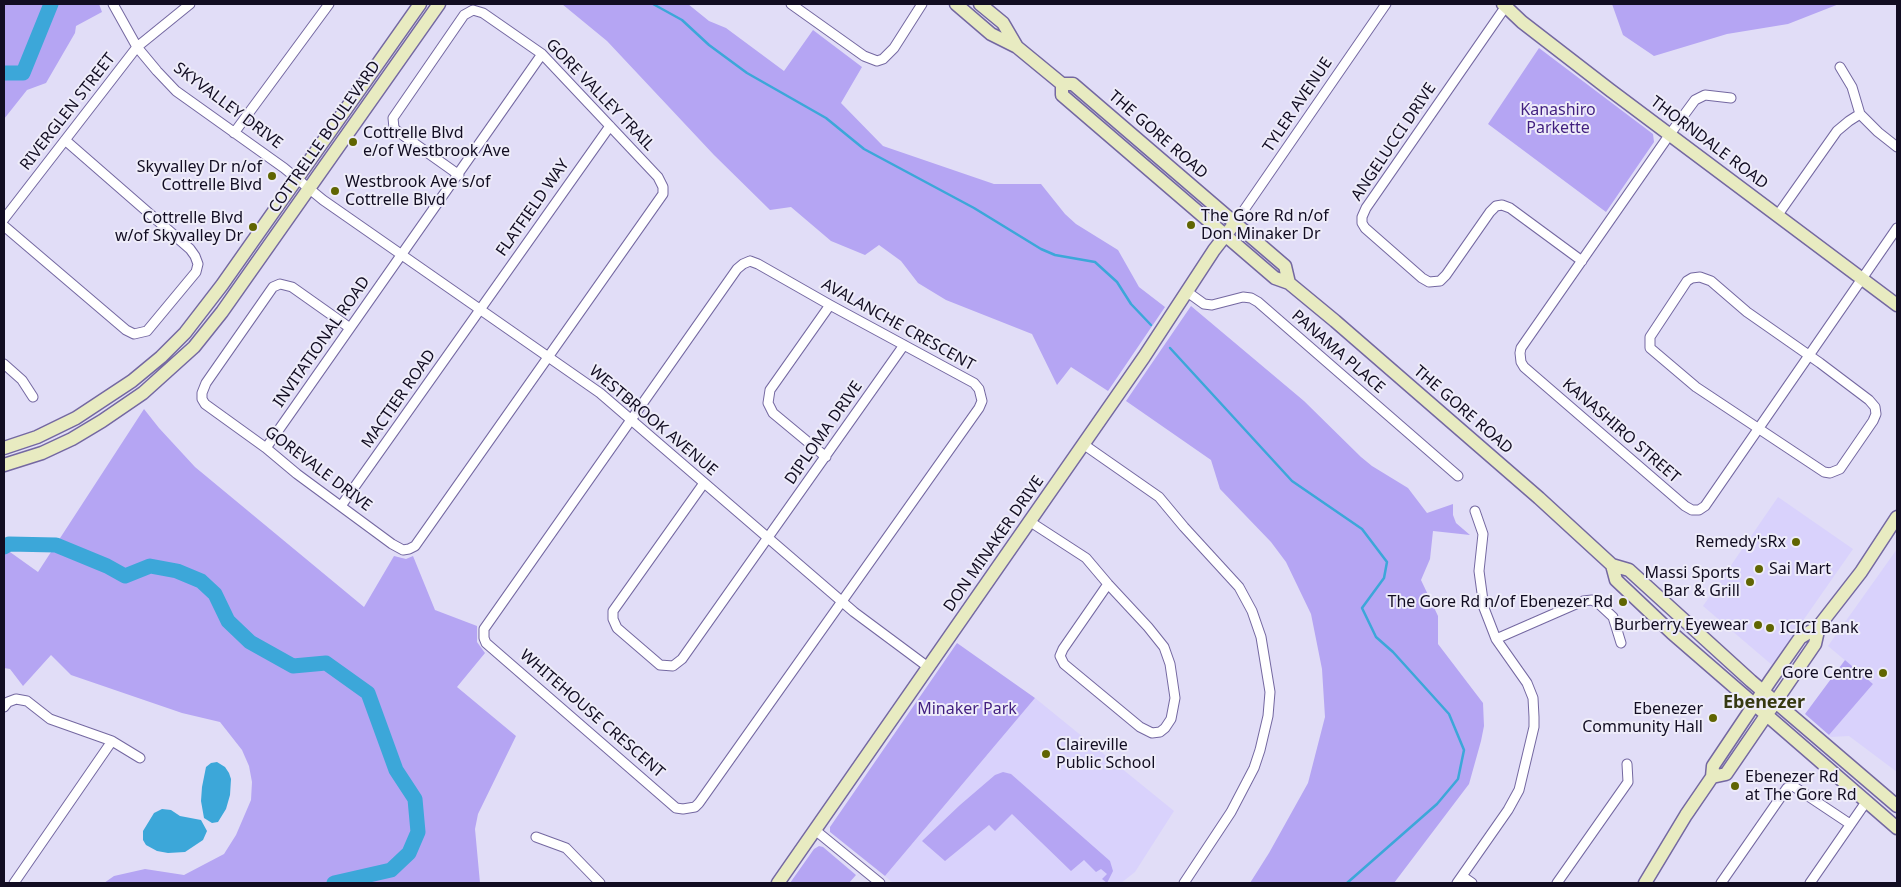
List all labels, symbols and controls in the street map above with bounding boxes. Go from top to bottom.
street label: GORE VALLEY TRAIL [542,35,658,155]
street label: RIVERGLEN STREET [16,50,120,174]
street label: TYLER AVENUE [1259,54,1337,156]
street label: COTTRELLE BOULEVARD [265,57,385,217]
street label: SKYVALLEY DRIVE [170,59,286,153]
street label: ANGELUCCI DRIVE [1347,79,1441,205]
street label: THE GORE ROAD [1105,87,1211,183]
street label: THORNDALE ROAD [1646,92,1772,194]
park label: Kanashiro Parkette [1520,100,1596,138]
place label: Cottrelle Blvd e/of Westbrook Ave [363,123,510,161]
marker: Cottrelle Blvd e/of Westbrook Ave [347,136,359,148]
street label: FLATFIELD WAY [492,156,574,260]
place label: Skyvalley Dr n/of Cottrelle Blvd [137,157,262,195]
marker: Skyvalley Dr n/of Cottrelle Blvd [266,170,278,182]
place label: Westbrook Ave s/of Cottrelle Blvd [345,172,491,210]
marker: Westbrook Ave s/of Cottrelle Blvd [329,185,341,197]
place label: The Gore Rd n/of Don Minaker Dr [1201,206,1329,244]
place label: Cottrelle Blvd w/of Skyvalley Dr [115,208,243,246]
marker: The Gore Rd n/of Don Minaker Dr [1185,219,1197,231]
marker: Cottrelle Blvd w/of Skyvalley Dr [247,221,259,233]
street label: INVITATIONAL ROAD [270,273,374,411]
street label: AVALANCHE CRESCENT [818,275,978,375]
street label: PANAMA PLACE [1287,306,1389,398]
street label: MACTIER ROAD [358,346,440,452]
street label: WESTBROOK AVENUE [585,362,721,480]
street label: THE GORE ROAD [1410,362,1516,458]
street label: KANASHIRO STREET [1558,375,1684,487]
street label: DIPLOMA DRIVE [781,378,867,488]
street label: GOREVALE DRIVE [261,422,375,516]
street label: DON MINAKER DRIVE [940,472,1048,616]
place label: Remedy'sRx [1695,532,1786,552]
marker: Remedy'sRx [1790,536,1802,548]
place label: Sai Mart [1769,559,1831,579]
place label: Massi Sports Bar & Grill [1645,563,1740,601]
marker: Sai Mart [1753,563,1765,575]
marker: Massi Sports Bar & Grill [1744,576,1756,588]
place label: The Gore Rd n/of Ebenezer Rd [1387,592,1613,612]
marker: The Gore Rd n/of Ebenezer Rd [1617,596,1629,608]
place label: Burberry Eyewear [1614,615,1748,635]
place label: ICICI Bank [1780,618,1858,638]
marker: Burberry Eyewear [1752,619,1764,631]
marker: ICICI Bank [1764,622,1776,634]
street label: WHITEHOUSE CRESCENT [516,646,668,782]
place label: Gore Centre [1782,663,1873,683]
marker: Gore Centre [1877,667,1889,679]
district label: Ebenezer [1723,692,1805,714]
park label: Minaker Park [917,699,1017,719]
place label: Ebenezer Community Hall [1582,699,1703,737]
marker: Ebenezer Community Hall [1707,712,1719,724]
place label: Claireville Public School [1056,735,1155,773]
marker: Claireville Public School [1040,748,1052,760]
place label: Ebenezer Rd at The Gore Rd [1745,767,1856,805]
marker: Ebenezer Rd at The Gore Rd [1729,780,1741,792]

